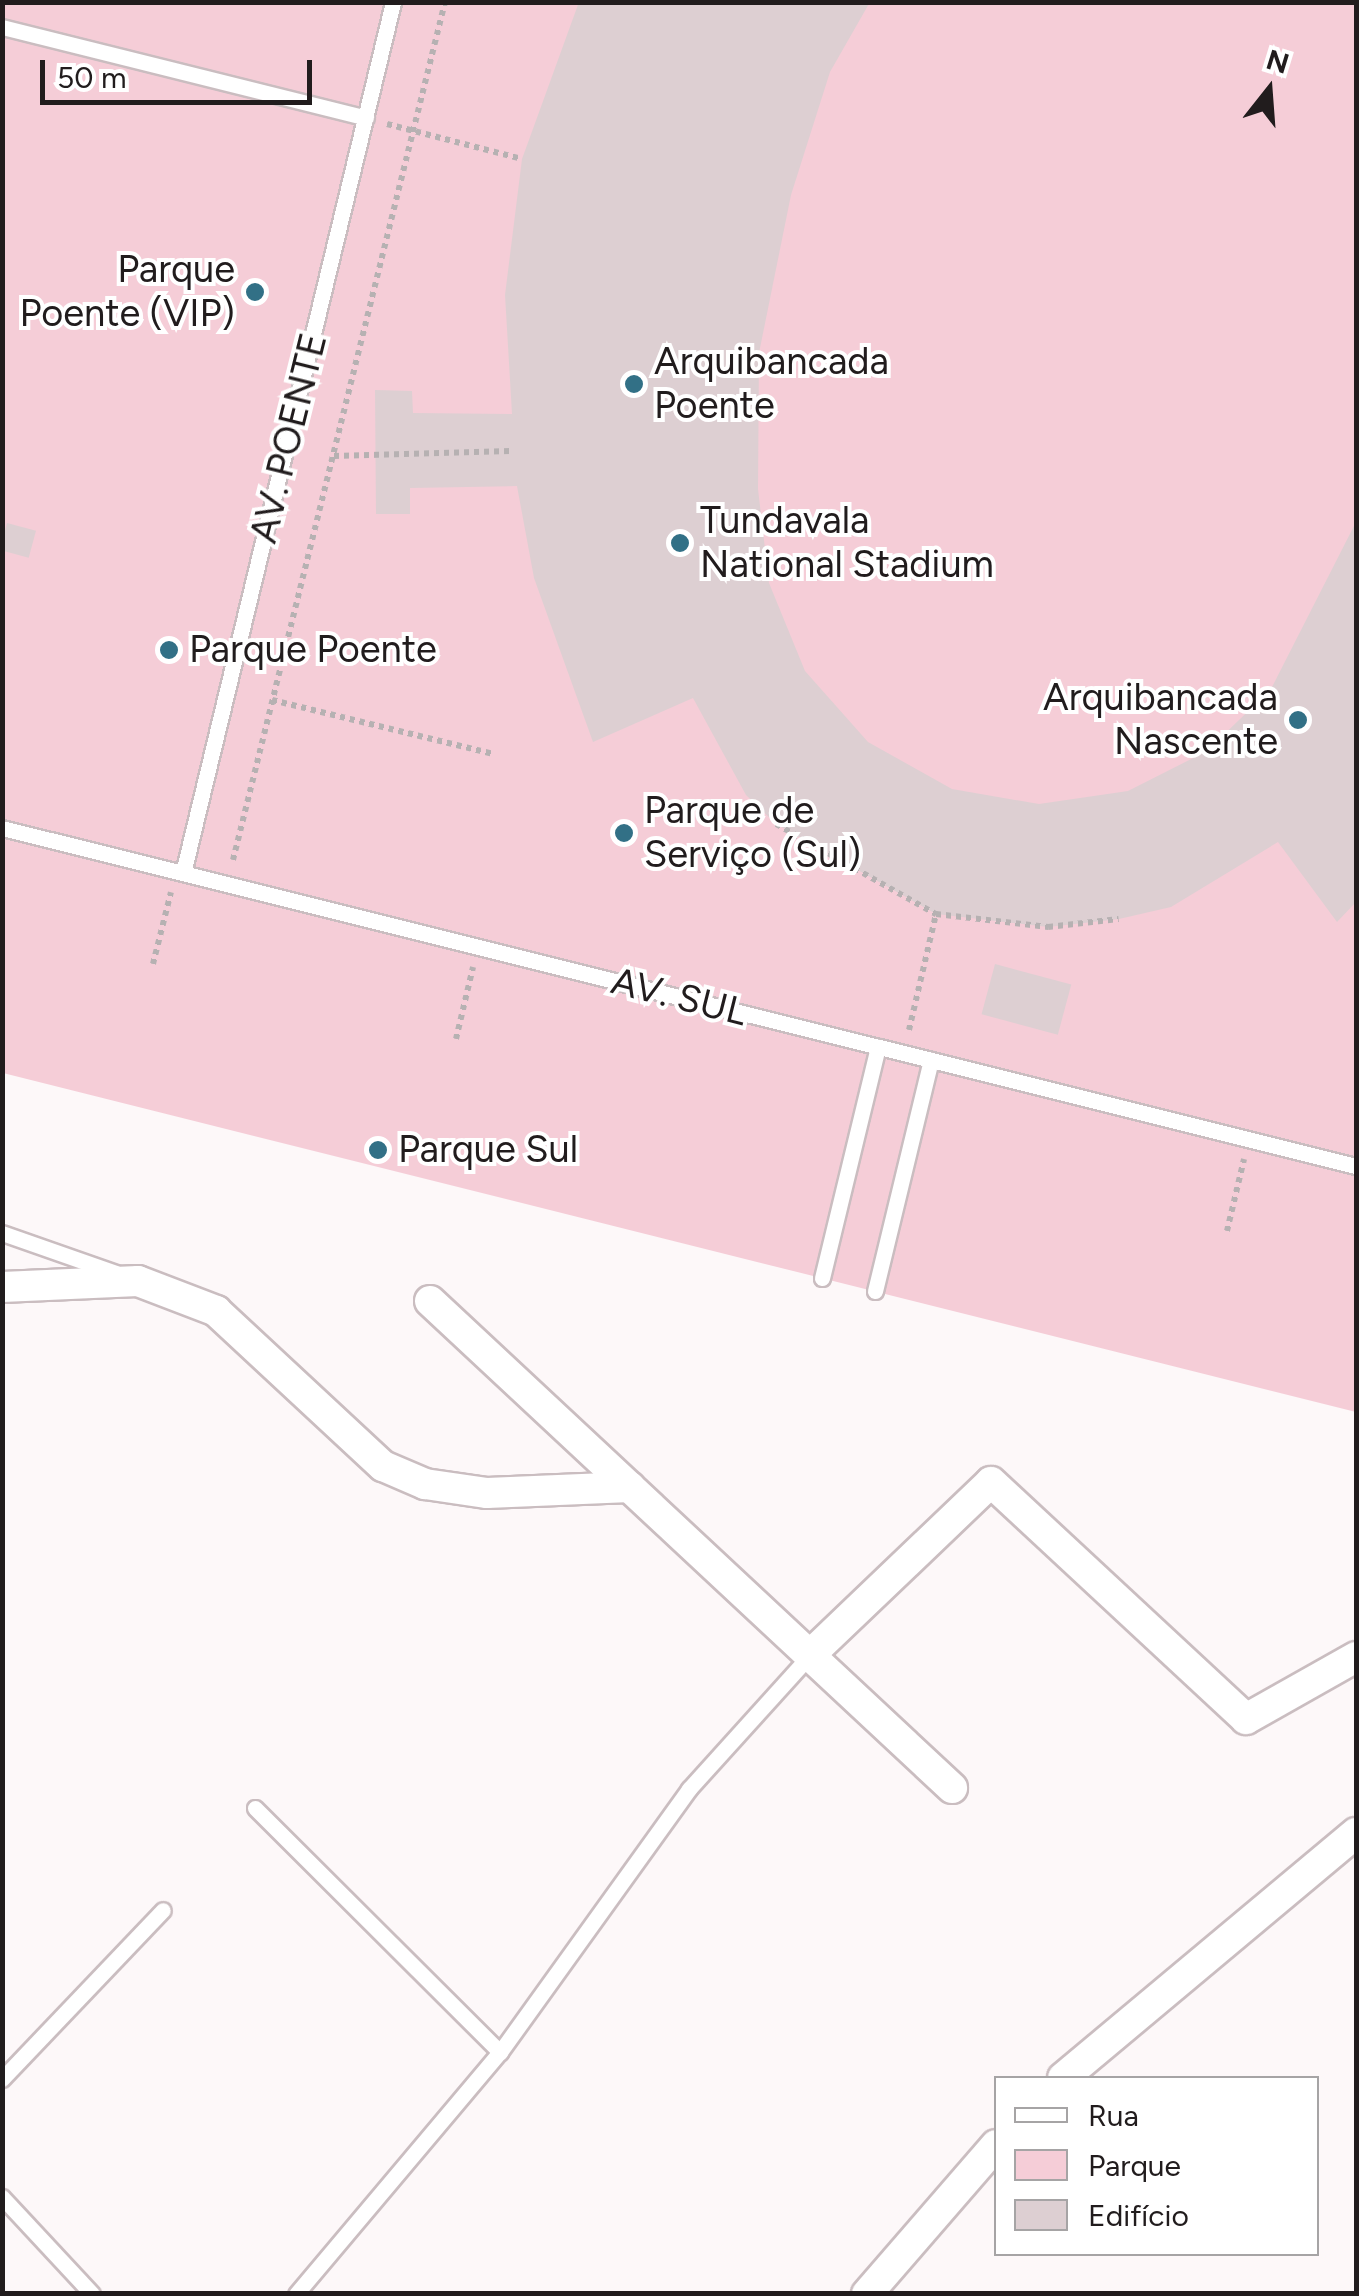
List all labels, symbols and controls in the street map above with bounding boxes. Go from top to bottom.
scale bar [45,40,318,102]
north arrow [1219,40,1319,140]
text: N [1262,42,1293,81]
text: 50 m [57,59,126,96]
place label: Parque Poente (VIP) [20,247,235,336]
marker: Parque Poente (VIP) [244,281,266,303]
street label: AV. POENTE [241,328,337,548]
place label: Arquibancada Poente [654,339,889,428]
marker: Arquibancada Poente [623,373,645,395]
place label: Tundavala National Stadium [700,498,994,588]
marker: Tundavala National Stadium [669,532,691,554]
place label: Parque Poente [189,627,437,673]
marker: Parque Poente [158,639,180,661]
place label: Arquibancada Nascente [1043,675,1278,764]
marker: Arquibancada Nascente [1287,709,1309,731]
place label: Parque de Serviço (Sul) [644,788,861,878]
marker: Parque de Serviço (Sul) [613,822,635,844]
street label: AV. SUL [607,958,751,1036]
place label: Parque Sul [398,1127,578,1173]
marker: Parque Sul [367,1139,389,1161]
legend [994,2076,1319,2256]
text: Rua [1088,2097,1139,2134]
text: Parque [1088,2147,1181,2184]
text: Edifício [1088,2197,1189,2234]

